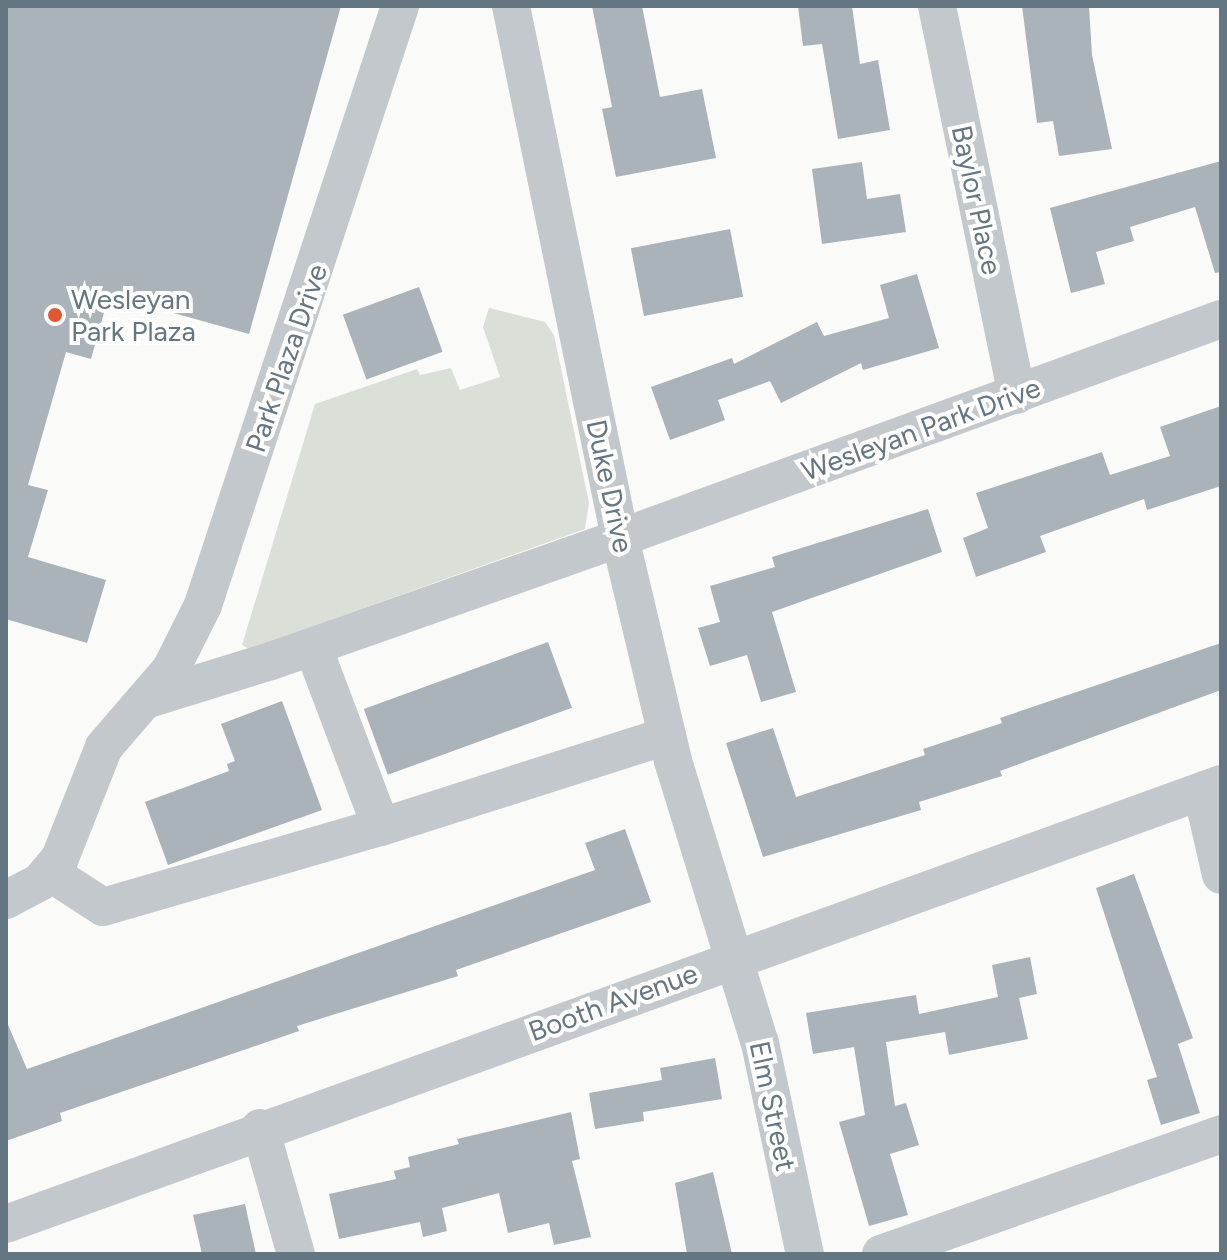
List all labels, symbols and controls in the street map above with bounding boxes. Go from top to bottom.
street label: Baylor Place [945,122,1009,278]
street label: Park Plaza Drive [238,260,334,456]
place label: Wesleyan Park Plaza [71,282,196,348]
marker: Wesleyan Park Plaza [46,306,64,324]
street label: Wesleyan Park Drive [797,370,1045,488]
street label: Duke Drive [580,416,640,556]
street label: Booth Avenue [524,956,702,1048]
street label: Elm Street [743,1038,803,1174]

